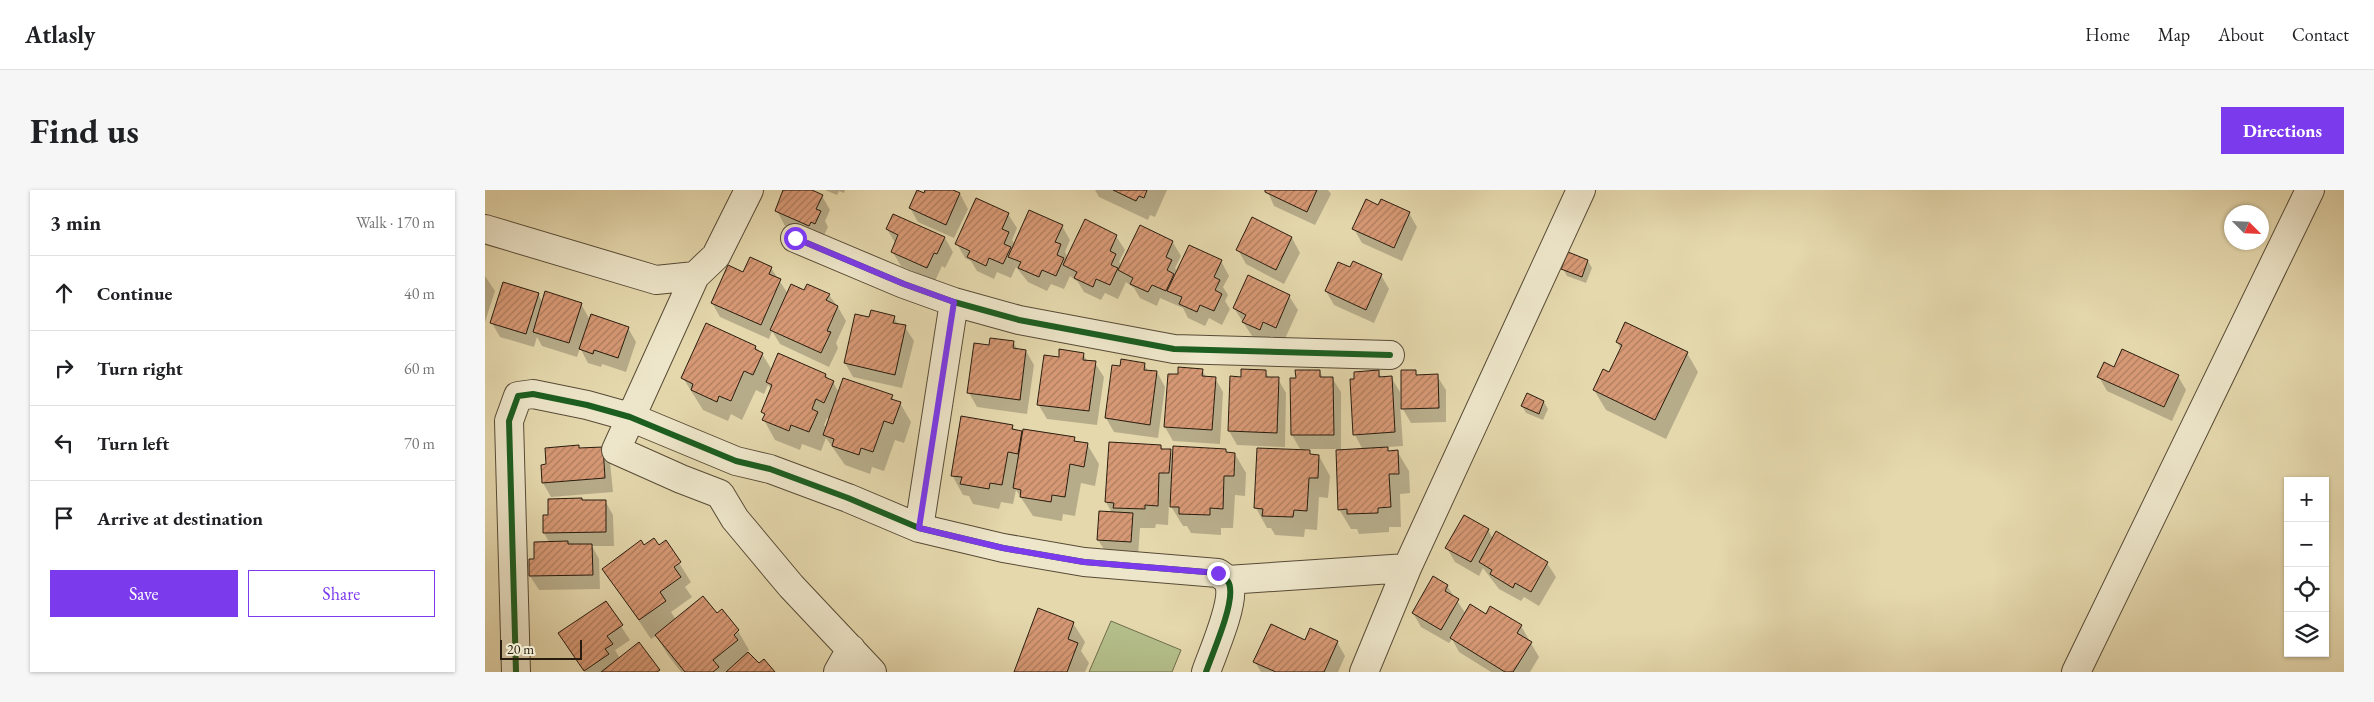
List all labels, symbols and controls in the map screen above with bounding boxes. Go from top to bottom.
text: Atlasly [25,19,95,50]
text: Home [2085,23,2130,46]
text: Map [2158,23,2190,46]
text: About [2218,23,2264,46]
text: Contact [2292,23,2349,46]
button: Directions [2221,107,2344,154]
text: Find us [30,108,139,153]
north arrow [2224,205,2269,250]
text: 3 min [50,209,101,236]
text: Walk · 170 m [356,212,435,233]
route start [784,227,807,250]
icon: ahead [50,279,78,307]
text: Continue [97,281,172,306]
text: 40 m [404,283,435,304]
icon: right [50,354,78,382]
text: Turn right [97,356,183,381]
text: 60 m [404,358,435,379]
icon: left [50,429,78,457]
text: Turn left [97,431,169,456]
text: 70 m [404,433,435,454]
map controls [2284,477,2329,657]
button: + [2284,477,2329,522]
icon: arrive [50,504,78,532]
text: Arrive at destination [97,506,263,531]
button: − [2284,522,2329,567]
route end [1207,562,1230,585]
button: locate [2284,567,2329,612]
button: Save [50,570,238,617]
button: Share [248,570,435,617]
button: layers [2284,612,2329,657]
scale bar [500,637,583,660]
text: 20 m [507,640,534,658]

